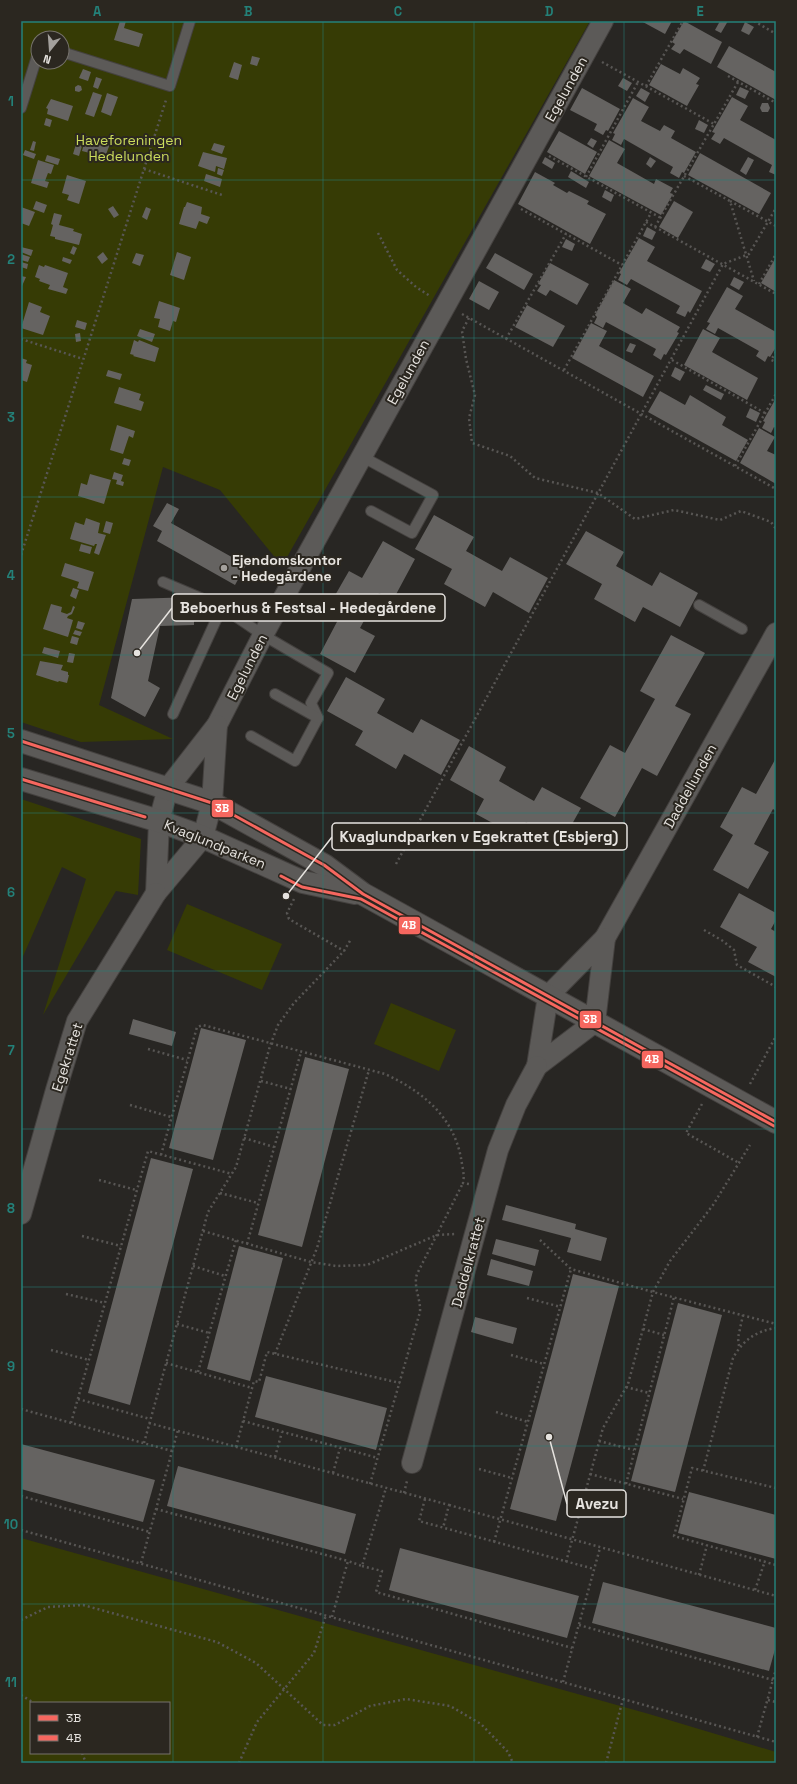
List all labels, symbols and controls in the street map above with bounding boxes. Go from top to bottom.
text: A [93,3,102,20]
text: B [244,3,253,20]
text: C [394,3,402,20]
text: D [545,3,554,20]
text: E [696,3,704,20]
north arrow [30,30,70,70]
text: N [42,52,53,67]
street label: Egelunden [541,53,591,125]
text: 1 [8,93,14,110]
park label: Haveforeningen Hedelunden [76,131,182,165]
text: 2 [7,251,15,268]
street label: Egelunden [383,336,433,408]
text: 3 [7,409,15,426]
place label: Ejendomskontor - Hedegårdene [232,551,342,585]
marker: Ejendomskontor - Hedegårdene [219,563,229,573]
text: 4 [7,567,15,584]
callout: Beboerhus & Festsal - Hedegårdene [172,594,445,621]
text: Beboerhus & Festsal - Hedegårdene [180,598,437,617]
street label: Egelunden [223,631,271,703]
text: 5 [7,725,15,742]
street label: Daddellunden [659,741,721,831]
line badge: 3B [211,799,234,818]
text: 3B [215,801,229,815]
street label: Kvaglundparken [161,815,269,873]
callout: Kvaglundparken v Egekrattet (Esbjerg) [332,823,627,850]
text: Kvaglundparken v Egekrattet (Esbjerg) [340,827,619,846]
text: 6 [7,884,15,901]
line badge: 4B [398,916,421,935]
text: 4B [402,918,416,932]
line badge: 3B [579,1010,602,1029]
text: 3B [583,1012,597,1026]
street label: Egekrattet [47,1020,87,1094]
text: 7 [7,1042,15,1059]
line badge: 4B [641,1050,664,1069]
text: 4B [645,1052,659,1066]
text: 8 [7,1200,15,1217]
street label: Daddelkrattet [447,1215,489,1309]
text: 9 [7,1358,15,1375]
callout: Avezu [567,1490,626,1517]
text: Avezu [576,1494,618,1513]
text: 10 [4,1516,18,1533]
text: 11 [5,1674,17,1691]
legend [30,1702,170,1754]
text: 3B [66,1710,81,1726]
text: 4B [66,1730,82,1746]

